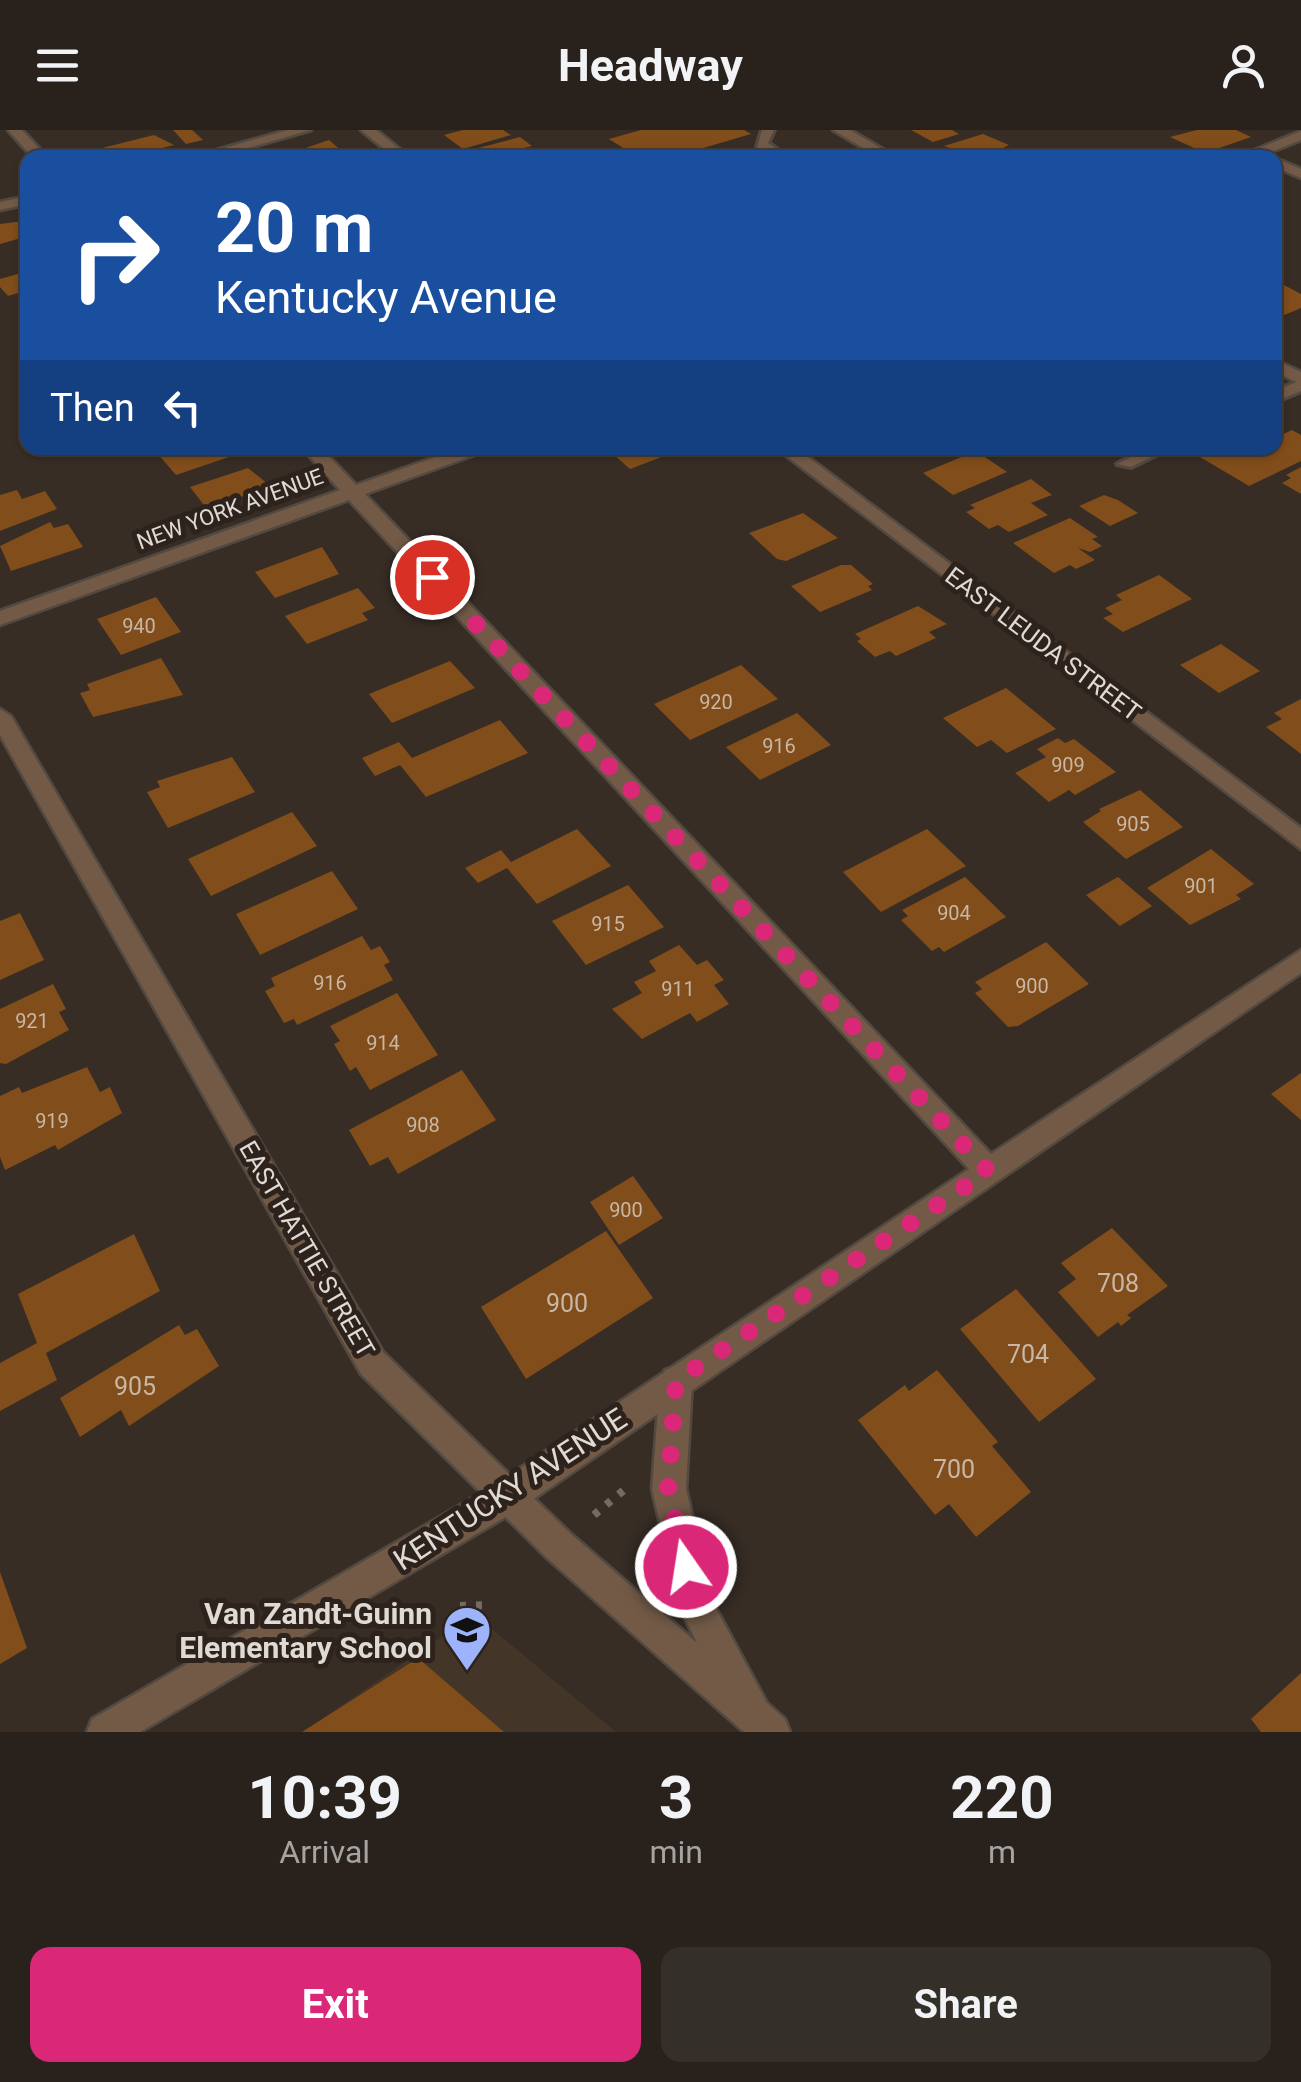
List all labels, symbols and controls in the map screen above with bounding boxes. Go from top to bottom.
icon: menu [30,38,85,93]
icon: person [1216,38,1271,93]
text: Headway [558,39,743,92]
text: 20 m [215,187,373,269]
icon: right [50,190,180,320]
text: Kentucky Avenue [215,271,557,324]
icon: left [155,380,210,435]
text: Then [50,386,135,430]
street label: NEW YORK AVENUE [133,464,327,554]
pin [390,535,475,620]
icon: arrive [405,550,460,605]
street label: EAST LEUDA STREET [940,561,1147,727]
house number: 940 [122,614,156,638]
house number: 920 [699,690,733,714]
house number: 916 [762,734,796,758]
house number: 909 [1051,753,1085,777]
house number: 905 [1116,812,1150,836]
house number: 901 [1184,874,1218,898]
house number: 904 [937,901,971,925]
house number: 915 [591,912,625,936]
house number: 916 [313,971,347,995]
house number: 900 [1015,974,1049,998]
house number: 911 [661,977,695,1001]
house number: 921 [15,1009,49,1033]
house number: 914 [366,1031,400,1055]
house number: 919 [35,1109,69,1133]
house number: 908 [406,1113,440,1137]
street label: EAST HATTIE STREET [233,1136,381,1362]
house number: 900 [609,1198,643,1222]
house number: 708 [1097,1269,1139,1298]
house number: 900 [546,1289,588,1318]
house number: 704 [1007,1340,1049,1369]
house number: 905 [114,1372,156,1401]
street label: KENTUCKY AVENUE [387,1401,633,1577]
house number: 700 [933,1455,975,1484]
position arrow [634,1515,738,1619]
place label: Van Zandt-Guinn Elementary School [179,1596,432,1665]
school or university icon: Van Zandt-Guinn Elementary School [441,1604,493,1672]
text: 10:39 [247,1762,402,1833]
text: 3 [659,1762,693,1833]
text: 220 [950,1762,1054,1833]
text: Arrival [279,1833,370,1871]
text: min [649,1833,703,1871]
text: m [988,1833,1016,1871]
button: Exit [30,1947,641,2062]
button: Share [661,1947,1271,2062]

